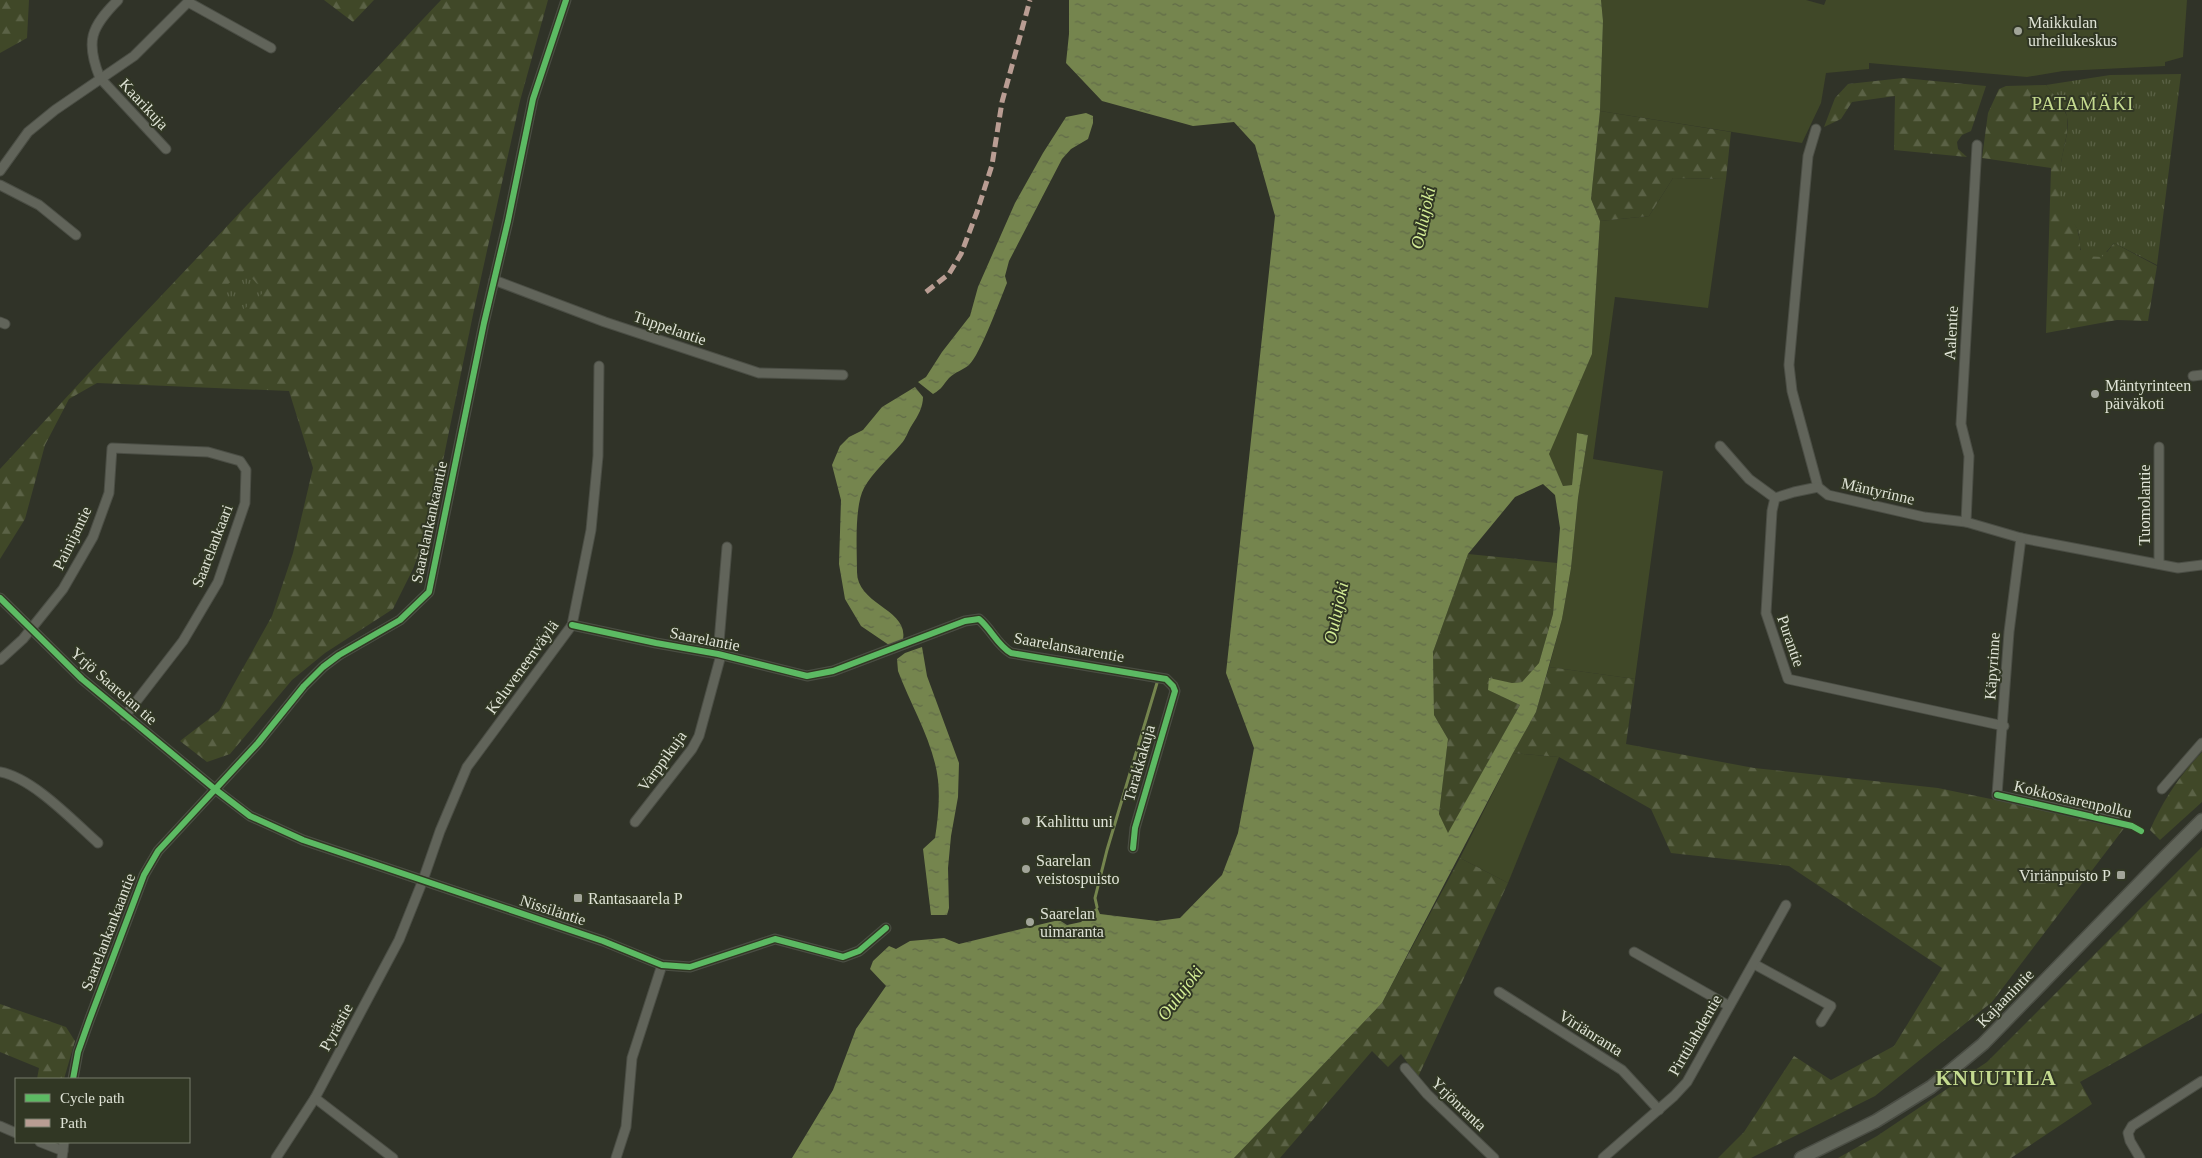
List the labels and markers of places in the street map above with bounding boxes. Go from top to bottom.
place label: Maikkulan urheilukeskus [2028,14,2117,49]
marker: Maikkulan urheilukeskus [2012,25,2024,37]
place label: Mäntyrinteen päiväkoti [2105,377,2191,413]
marker: Mäntyrinteen päiväkoti [2089,388,2101,400]
place label: Kahlittu uni [1036,813,1113,830]
marker: Kahlittu uni [1020,815,1032,827]
place label: Saarelan veistospuisto [1036,852,1120,888]
marker: Saarelan veistospuisto [1020,863,1032,875]
place label: Viriänpuisto P [2019,867,2111,885]
marker: Viriänpuisto P [2115,869,2127,881]
place label: Rantasaarela P [588,890,683,907]
marker: Rantasaarela P [572,892,584,904]
place label: Saarelan uimaranta [1040,905,1104,940]
marker: Saarelan uimaranta [1024,916,1036,928]

